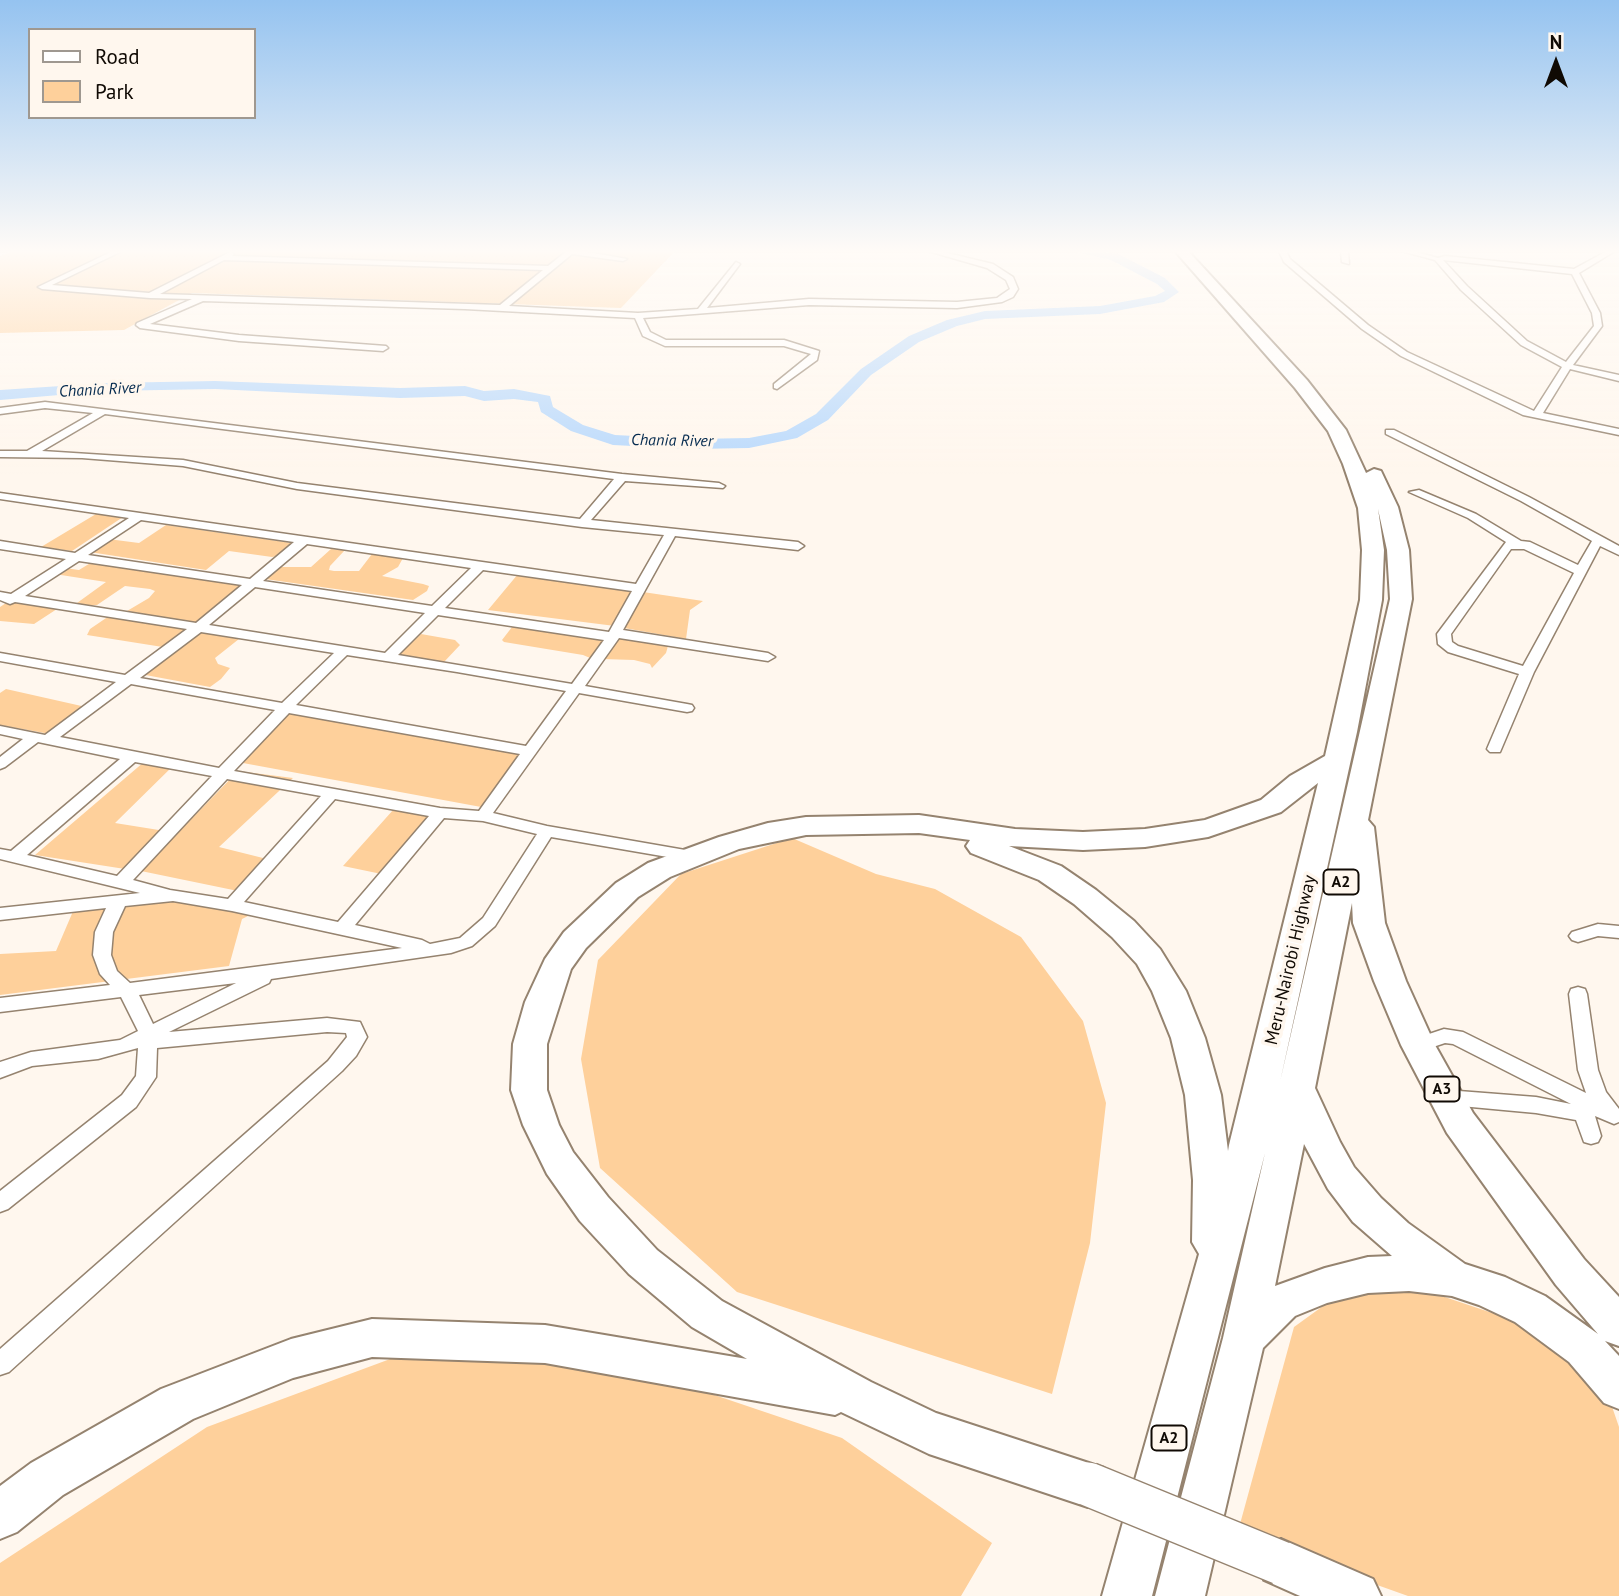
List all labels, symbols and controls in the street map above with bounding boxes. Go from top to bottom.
legend [28,28,256,119]
north arrow [1521,28,1591,98]
text: N [1550,30,1562,54]
text: Road [95,43,139,70]
text: Park [95,78,134,105]
water label: Chania River [59,378,141,402]
water label: Chania River [631,431,713,451]
road number: A2 [1324,870,1358,894]
street label: Meru-Nairobi Highway [1261,873,1321,1047]
road number: A3 [1424,1077,1460,1102]
road number: A2 [1152,1426,1186,1450]

